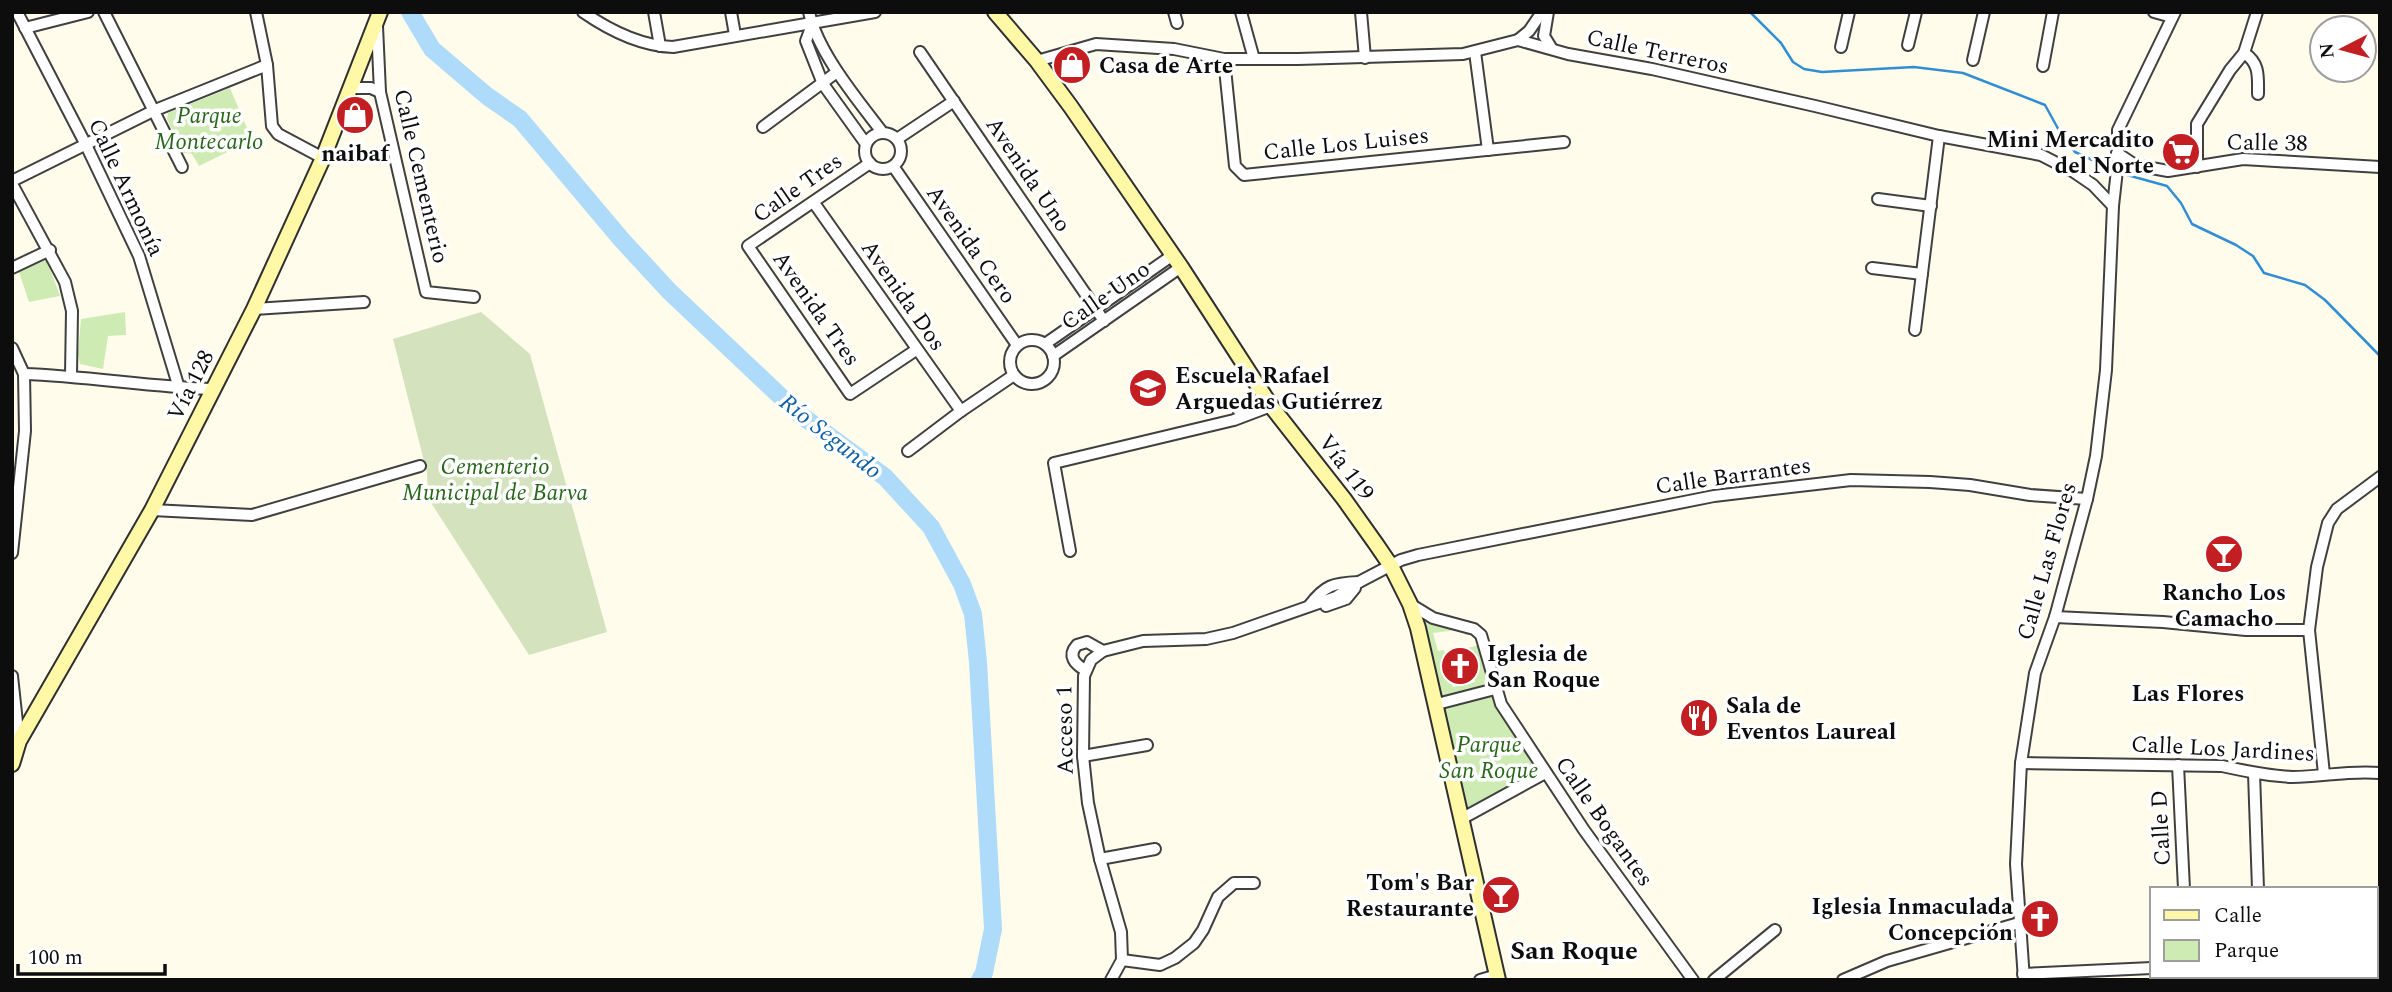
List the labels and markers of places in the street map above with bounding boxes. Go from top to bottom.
shop icon: Casa de Arte [1051,44,1093,86]
place label: Casa de Arte [1099,49,1233,84]
shop icon: naibaf [334,94,376,136]
place label: Mini Mercadito del Norte [1986,123,2154,184]
supermarket icon: Mini Mercadito del Norte [2160,131,2202,173]
place label: naibaf [321,137,390,172]
place label: Escuela Rafael Arguedas Gutiérrez [1175,359,1383,420]
school or university icon: Escuela Rafael Arguedas Gutiérrez [1127,367,1169,409]
bar icon: Rancho Los Camacho [2203,533,2245,575]
place label: Rancho Los Camacho [2162,576,2286,637]
place label: Iglesia de San Roque [1487,637,1600,698]
church icon: Iglesia de San Roque [1439,645,1481,687]
place label: Sala de Eventos Laureal [1726,689,1896,750]
restaurant icon: Sala de Eventos Laureal [1678,697,1720,739]
place label: Tom's Bar Restaurante [1346,866,1474,927]
bar icon: Tom's Bar Restaurante [1480,874,1522,916]
place label: Iglesia Inmaculada Concepción [1812,890,2013,951]
church icon: Iglesia Inmaculada Concepción [2019,898,2061,940]

